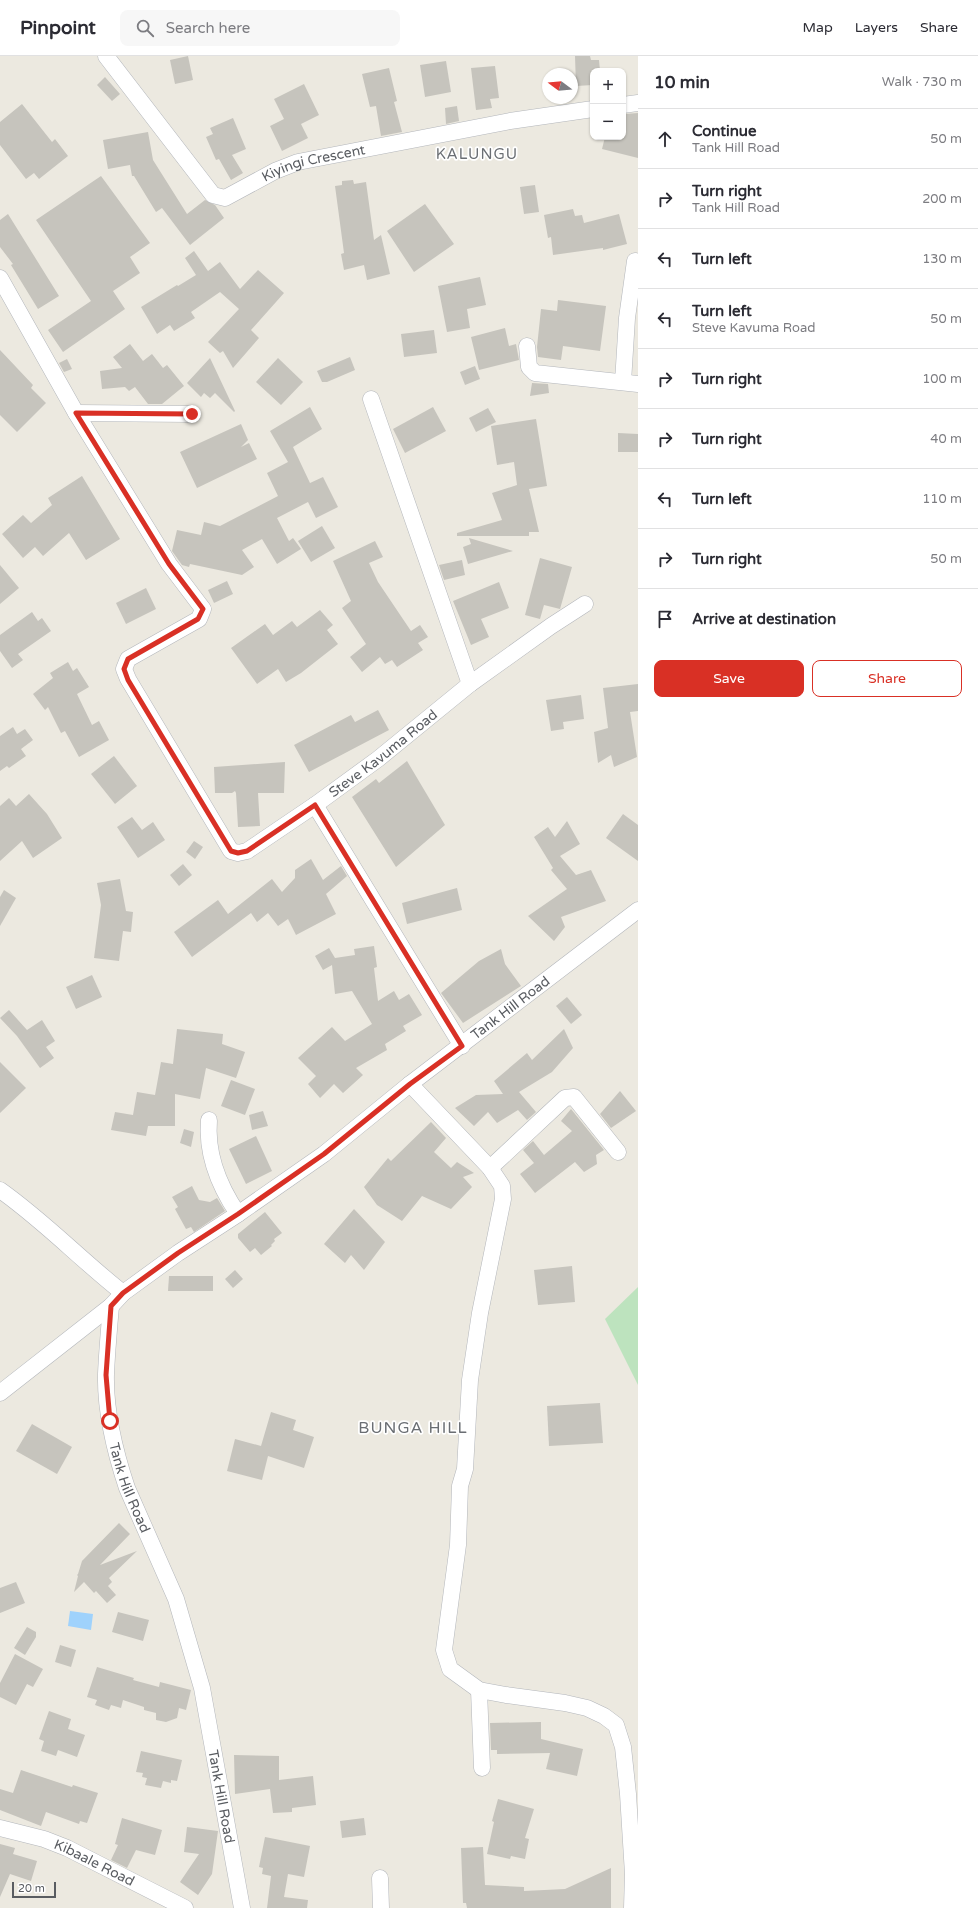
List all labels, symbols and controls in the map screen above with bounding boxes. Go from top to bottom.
search box [120,10,400,46]
text: Pinpoint [20,17,96,39]
icon: search [134,17,156,39]
text: Search here [166,19,250,37]
text: Map [803,19,833,36]
text: Layers [855,19,898,36]
text: Share [920,19,958,36]
north arrow [542,68,578,104]
map controls [590,68,626,140]
button: + [590,68,626,104]
text: 10 min [654,72,710,93]
text: Walk · 730 m [882,74,962,90]
button: − [590,104,626,140]
text: Continue [692,122,756,140]
icon: ahead [654,128,676,150]
text: 50 m [930,131,962,147]
text: Tank Hill Road [692,140,780,156]
street label: Kiyingi Crescent [259,141,367,185]
district label: KALUNGU [436,145,518,163]
text: Turn right [692,182,762,200]
icon: right [654,188,676,210]
text: 200 m [922,191,962,207]
text: Tank Hill Road [692,200,780,216]
icon: left [654,248,676,270]
text: Turn left [692,250,752,268]
text: 130 m [922,251,962,267]
text: Turn left [692,302,752,320]
icon: left [654,308,676,330]
text: 50 m [930,311,962,327]
text: Steve Kavuma Road [692,320,815,336]
icon: right [654,368,676,390]
text: Turn right [692,370,762,388]
text: 100 m [922,371,962,387]
route end [183,405,201,423]
icon: right [654,428,676,450]
text: Turn right [692,430,762,448]
text: 40 m [930,431,962,447]
icon: left [654,488,676,510]
text: Turn left [692,490,752,508]
text: 110 m [922,491,962,507]
icon: right [654,548,676,570]
text: Turn right [692,550,762,568]
text: 50 m [930,551,962,567]
icon: arrive [654,608,676,630]
text: Arrive at destination [692,610,836,628]
button: Save [654,660,804,697]
button: Share [812,660,962,697]
street label: Steve Kavuma Road [325,706,441,801]
street label: Tank Hill Road [467,972,553,1043]
route start [101,1412,119,1430]
district label: BUNGA HILL [358,1418,468,1438]
street label: Tank Hill Road [106,1441,154,1535]
street label: Tank Hill Road [205,1748,239,1845]
street label: Kibaale Road [52,1835,138,1889]
scale bar [12,1880,56,1899]
text: 20 m [18,1882,45,1895]

